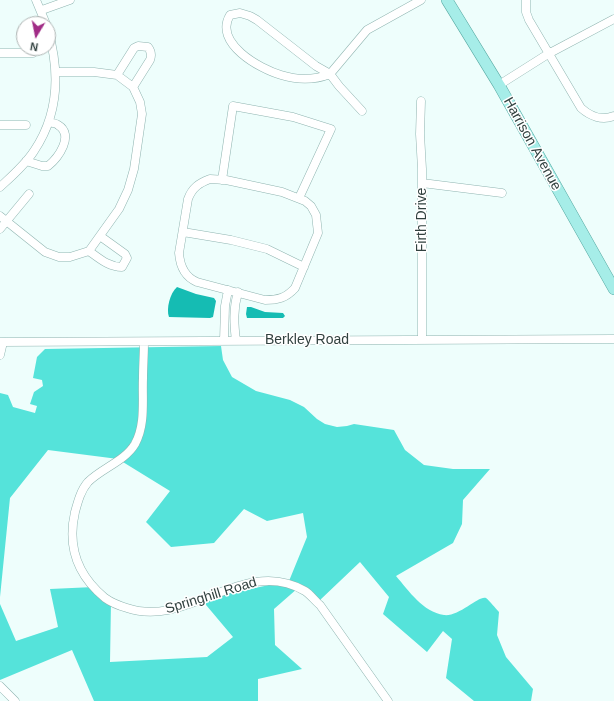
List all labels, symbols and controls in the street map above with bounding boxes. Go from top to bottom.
north arrow [16,16,56,56]
text: N [29,40,39,53]
street label: Harrison Avenue [499,94,565,194]
street label: Firth Drive [414,188,430,252]
street label: Berkley Road [265,332,349,348]
street label: Springhill Road [163,574,259,618]

